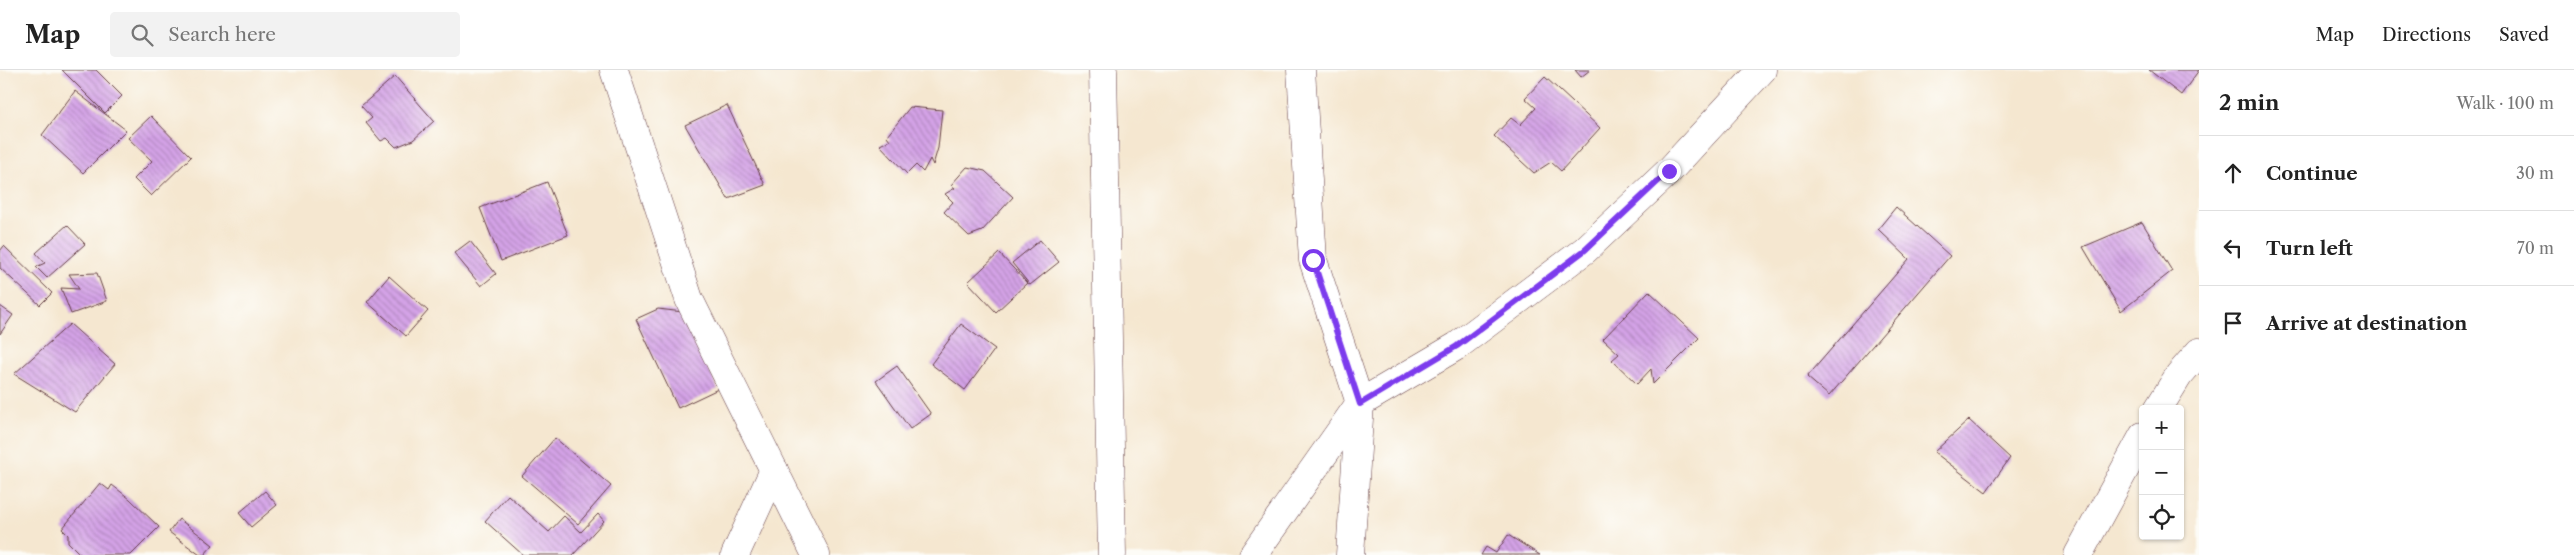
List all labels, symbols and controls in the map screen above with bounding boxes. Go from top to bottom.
search box [110,12,460,57]
text: Map [25,20,80,49]
icon: search [128,21,156,49]
text: Search here [168,23,276,46]
text: Map [2315,24,2354,46]
text: Directions [2382,24,2471,46]
text: Saved [2499,24,2549,46]
text: 2 min [2219,90,2279,115]
text: Walk · 100 m [2457,93,2554,113]
icon: ahead [2219,159,2247,187]
route end [1658,160,1681,183]
text: Continue [2266,162,2358,185]
text: 30 m [2516,163,2554,183]
icon: left [2219,234,2247,262]
text: Turn left [2266,237,2353,260]
text: 70 m [2517,238,2554,258]
route start [1302,249,1325,272]
icon: arrive [2219,309,2247,337]
text: Arrive at destination [2266,312,2467,335]
map controls [2139,405,2184,540]
button: + [2139,405,2184,450]
button: − [2139,450,2184,495]
button: locate [2139,495,2184,540]

